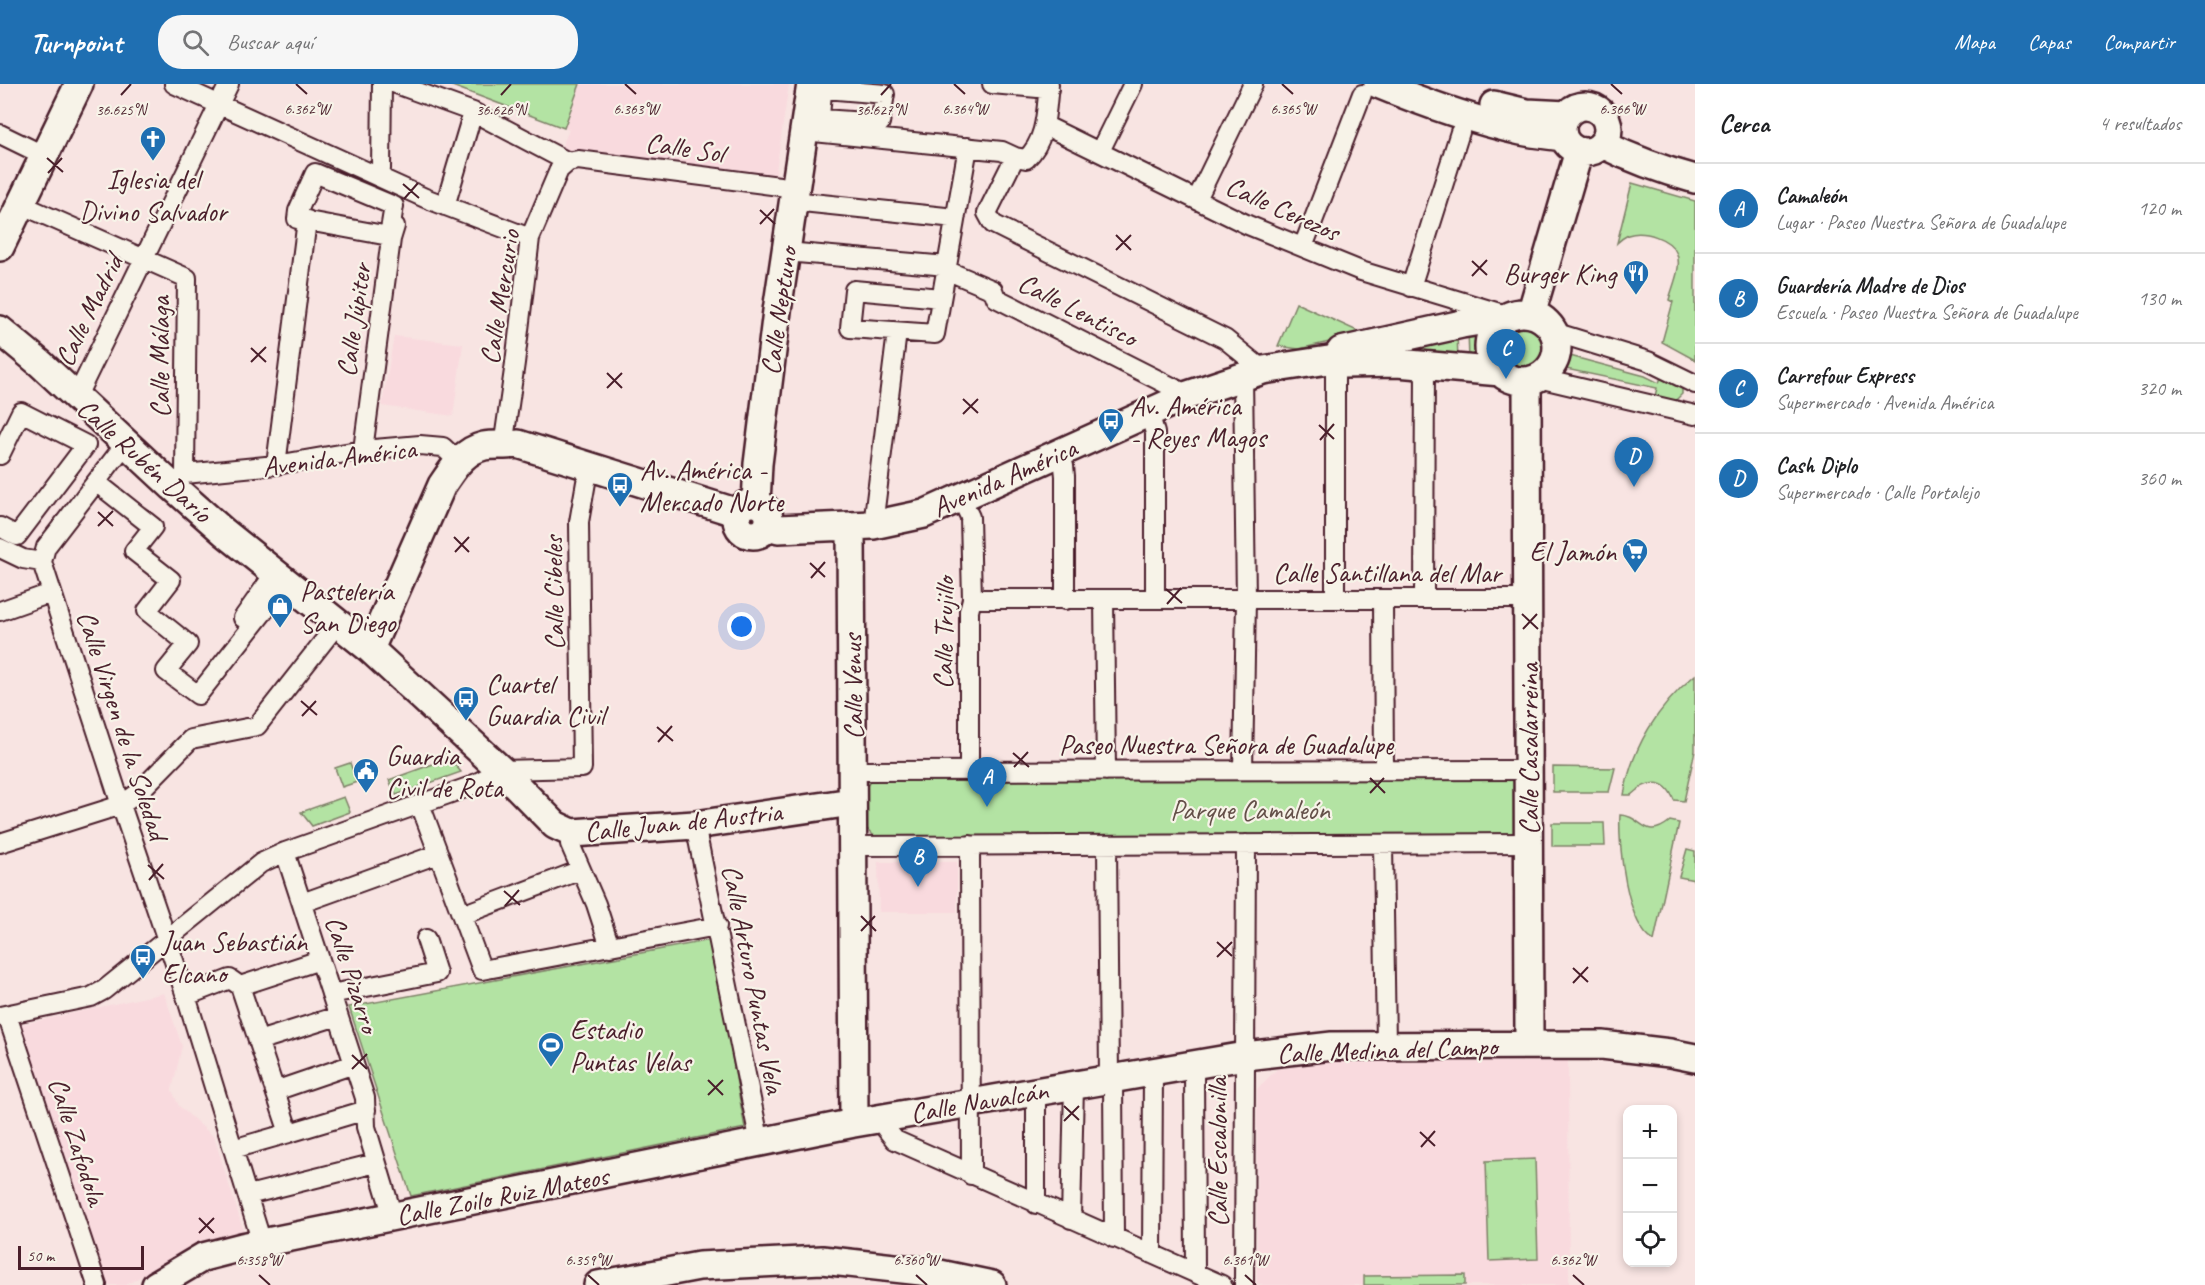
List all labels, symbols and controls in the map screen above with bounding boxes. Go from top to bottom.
search box [158,15,578,69]
text: Turnpoint [30,25,122,60]
icon: search [179,26,212,59]
text: Buscar aquí [227,28,313,56]
text: Mapa [1954,29,1995,55]
text: Capas [2028,29,2071,55]
text: Compartir [2104,29,2175,55]
text: 6.362°W [284,100,333,119]
text: 6.363°W [613,100,662,119]
text: 6.364°W [942,100,991,119]
text: 6.365°W [1270,100,1319,119]
text: 6.366°W [1599,100,1648,119]
text: 36.625°N [96,101,149,120]
text: 36.626°N [476,101,529,120]
text: 36.627°N [856,101,909,120]
text: Cerca [1719,107,1769,140]
text: 4 resultados [2099,111,2181,136]
church icon: Iglesia del Divino Salvador [138,124,168,162]
street label: Calle Sol [643,125,732,171]
place label: Iglesia del Divino Salvador [79,162,229,229]
street label: Calle Cerezos [1220,168,1347,250]
text: Camaleón [1776,182,1847,210]
text: A [1733,196,1744,221]
text: 120 m [2138,196,2181,221]
text: Lugar · Paseo Nuestra Señora de Guadalupe [1776,210,2065,235]
street label: Calle Mercurio [472,225,528,367]
street label: Calle Neptuno [752,242,805,377]
street label: Calle Madrid [46,245,132,372]
place label: Burger King [1503,256,1618,291]
restaurant icon: Burger King [1621,258,1651,296]
street label: Calle Júpiter [328,259,379,379]
street label: Calle Lentisco [1012,265,1146,356]
text: Guardería Madre de Dios [1776,272,1964,300]
text: B [1733,286,1744,311]
text: 130 m [2138,286,2181,311]
street label: Calle Málaga [142,295,177,418]
text: Escuela · Paseo Nuestra Señora de Guadalupe [1776,300,2078,325]
pin: C [1486,330,1526,379]
text: Carrefour Express [1776,362,1914,390]
text: C [1734,376,1743,401]
text: 320 m [2138,376,2181,401]
place label: Av. América - Reyes Magos [1130,388,1268,455]
text: Supermercado · Avenida América [1776,390,1994,415]
street label: Calle Rubén Darío [70,391,221,531]
bus stop icon: Av. América - Reyes Magos [1096,406,1126,444]
street label: Avenida América [926,429,1084,525]
street label: Avenida América [260,430,420,484]
pin: D [1614,438,1654,487]
place label: Av. América - Mercado Norte [640,452,785,519]
text: Cash Diplo [1776,452,1857,480]
text: D [1733,466,1744,491]
text: 360 m [2138,466,2181,491]
bus stop icon: Av. América - Mercado Norte [605,470,635,508]
text: Supermercado · Calle Portalejo [1776,480,1979,505]
street label: Calle Cibeles [535,533,572,651]
place label: El Jamón [1530,534,1617,569]
supermarket icon: El Jamón [1620,536,1650,574]
street label: Calle Santillana del Mar [1273,555,1504,590]
place label: Pastelería San Diego [300,573,397,640]
street label: Calle Trujillo [925,573,962,690]
shop icon: Pastelería San Diego [265,591,295,629]
street label: Calle Virgen de la Soledad [69,606,177,848]
your location [727,612,756,641]
street label: Calle Venus [834,632,871,740]
street label: Calle Casalarreina [1511,661,1546,835]
place label: Cuartel Guardia Civil [486,666,610,733]
bus stop icon: Cuartel Guardia Civil [451,684,481,722]
street label: Paseo Nuestra Señora de Guadalupe [1059,727,1395,762]
place label: Guardia Civil de Rota [386,738,505,805]
public building icon: Guardia Civil de Rota [351,756,381,794]
pin: A [968,758,1006,807]
park label: Parque Camaleón [1170,792,1331,827]
street label: Calle Juan de Austria [583,794,785,849]
pin: B [898,838,938,887]
street label: Calle Arturo Puntas Vela [714,862,793,1098]
street label: Calle Pizarro [317,912,389,1040]
place label: Juan Sebastián Elcano [160,924,308,991]
bus stop icon: Juan Sebastián Elcano [128,942,158,980]
place label: Estadio Puntas Velas [570,1012,693,1079]
street label: Calle Medina del Campo [1276,1028,1501,1071]
sports icon: Estadio Puntas Velas [536,1030,566,1068]
street label: Calle Navalcán [908,1072,1052,1131]
street label: Calle Zafodola [40,1073,115,1212]
street label: Calle Escalonilla [1200,1074,1235,1227]
map controls [1623,1105,1677,1267]
button: + [1623,1105,1677,1159]
street label: Calle Zoilo Ruiz Mateos [393,1157,614,1233]
button: − [1623,1159,1677,1213]
button: locate [1623,1213,1677,1267]
scale bar [18,1243,144,1270]
text: 50 m [27,1246,54,1266]
text: 6.358°W [236,1251,285,1270]
text: 6.359°W [565,1251,614,1270]
text: 6.360°W [893,1251,942,1270]
text: 6.361°W [1222,1251,1271,1270]
text: 6.362°W [1550,1251,1599,1270]

